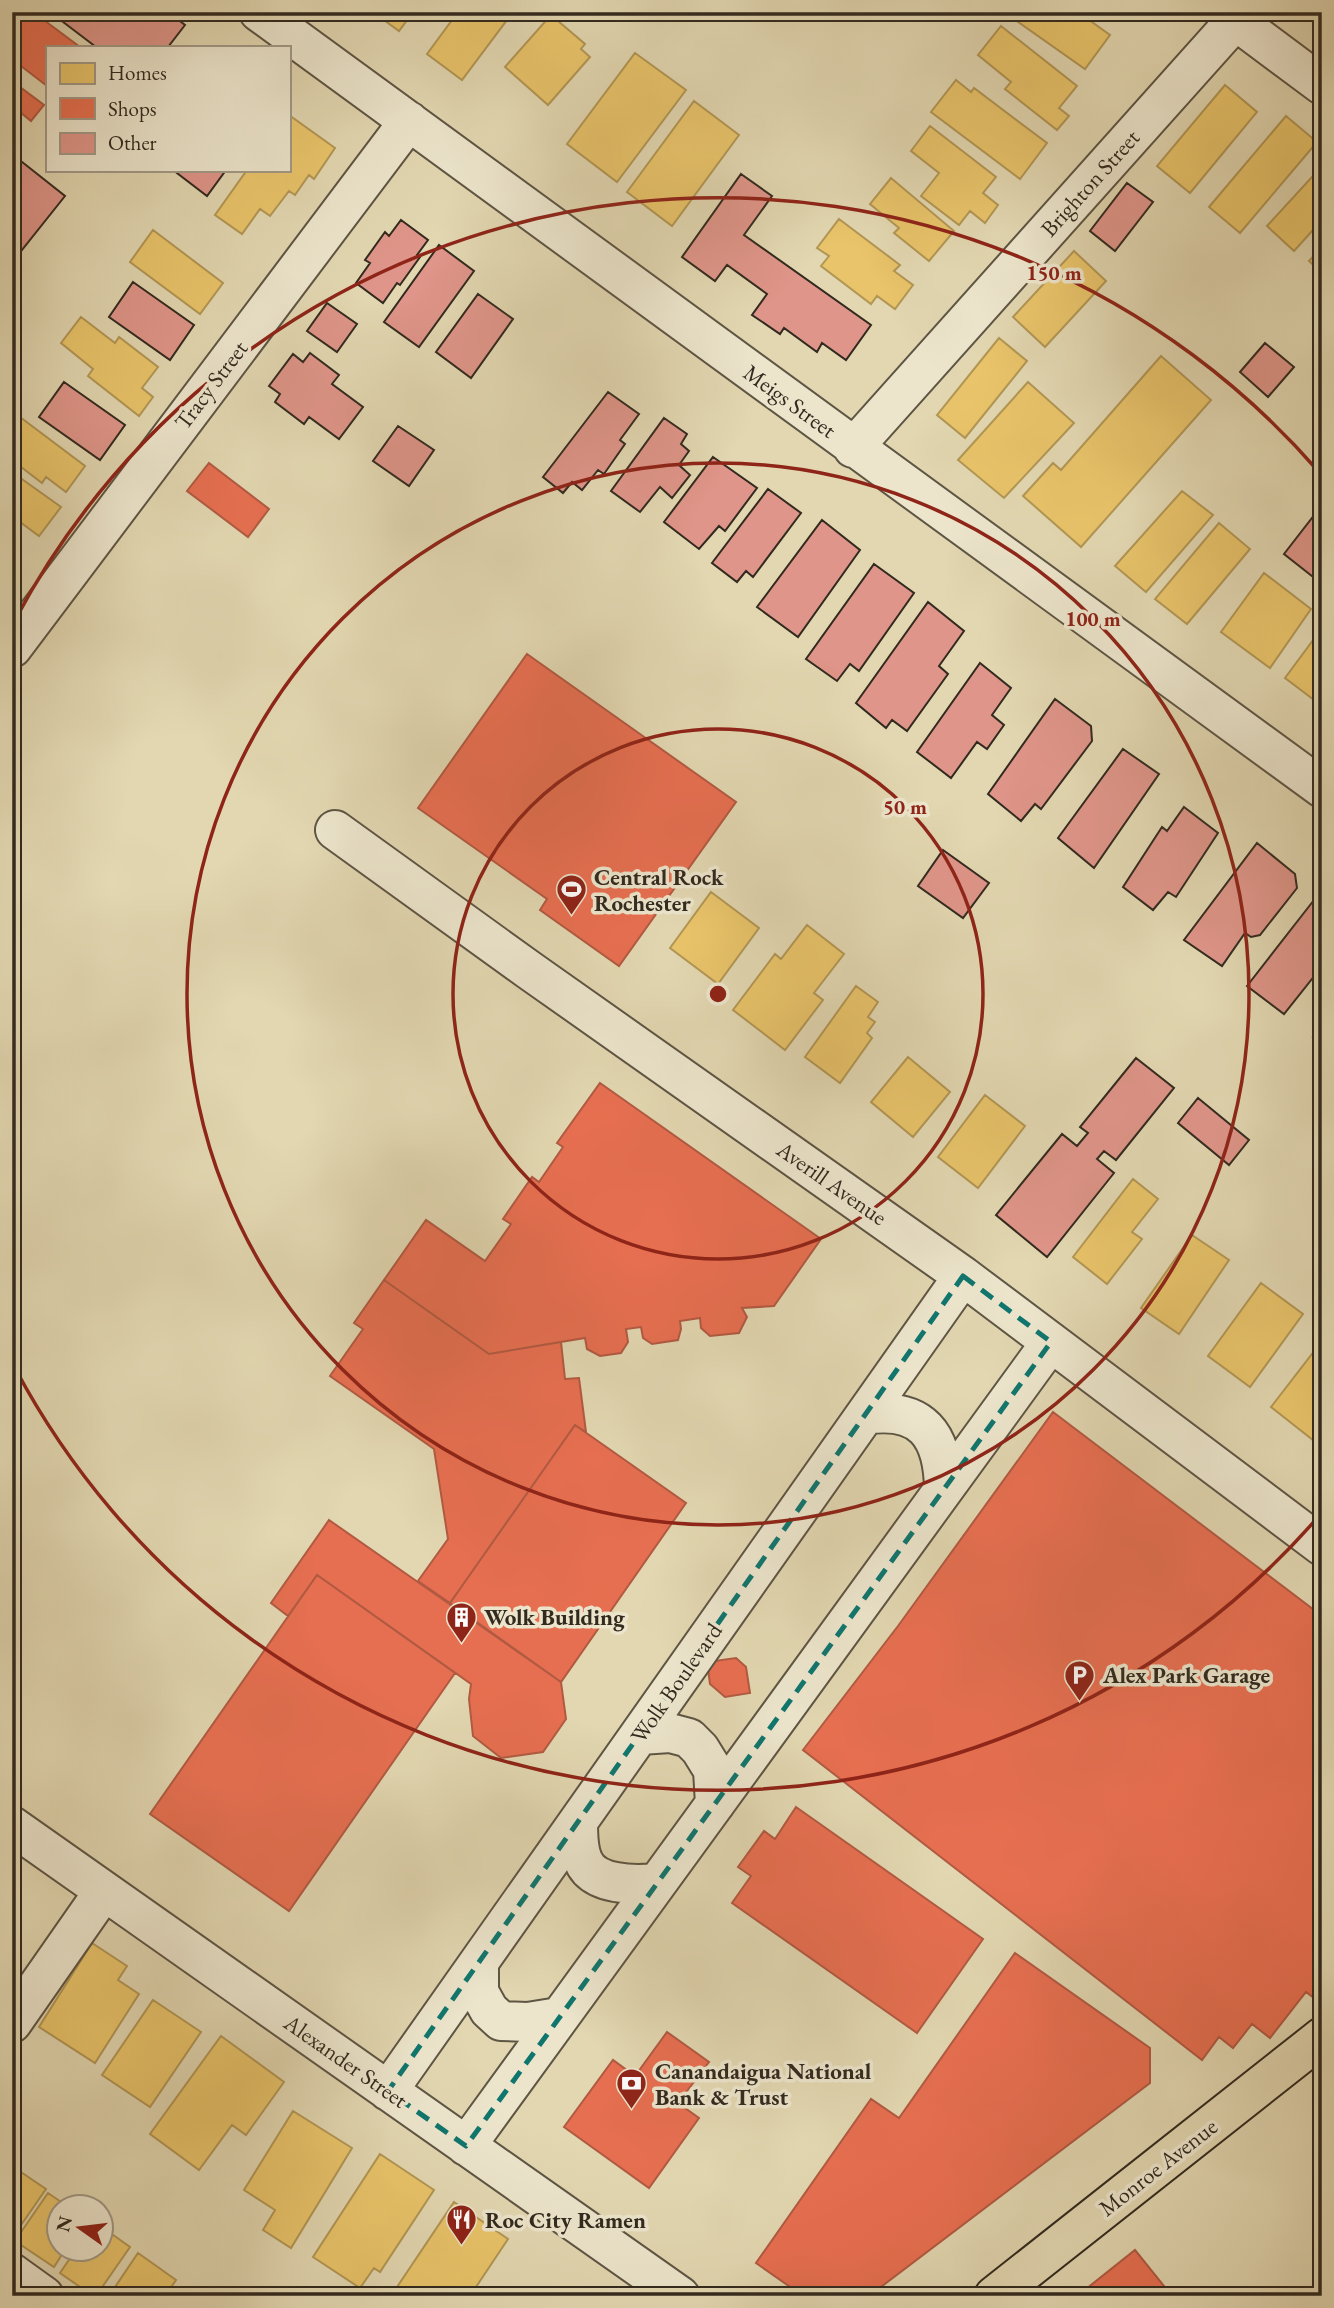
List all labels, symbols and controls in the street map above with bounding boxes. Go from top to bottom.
legend [46,46,290,172]
text: Homes [108,59,167,86]
text: Shops [108,95,157,122]
street label: Brighton Street [1034,122,1147,243]
text: Other [108,129,157,156]
text: 150 m [1026,259,1082,286]
street label: Tracy Street [168,334,255,436]
street label: Meigs Street [738,357,843,445]
text: 100 m [1065,605,1121,632]
text: 50 m [883,793,927,820]
place label: Central Rock Rochester [594,862,724,918]
sports icon: Central Rock Rochester [554,873,588,917]
centre of rings [706,982,730,1006]
street label: Averill Avenue [770,1134,893,1232]
building icon: Wolk Building [444,1600,478,1644]
place label: Wolk Building [484,1602,625,1632]
street label: Wolk Boulevard [623,1617,729,1749]
parking icon: Alex Park Garage [1063,1658,1097,1702]
place label: Alex Park Garage [1102,1660,1271,1690]
street label: Alexander Street [277,2007,414,2115]
place label: Canandaigua National Bank & Trust [655,2056,872,2112]
bank icon: Canandaigua National Bank & Trust [615,2067,649,2111]
street label: Monroe Avenue [1093,2111,1223,2223]
north arrow [46,2192,116,2262]
restaurant icon: Roc City Ramen [445,2203,479,2247]
place label: Roc City Ramen [485,2205,646,2235]
text: N [50,2213,78,2234]

